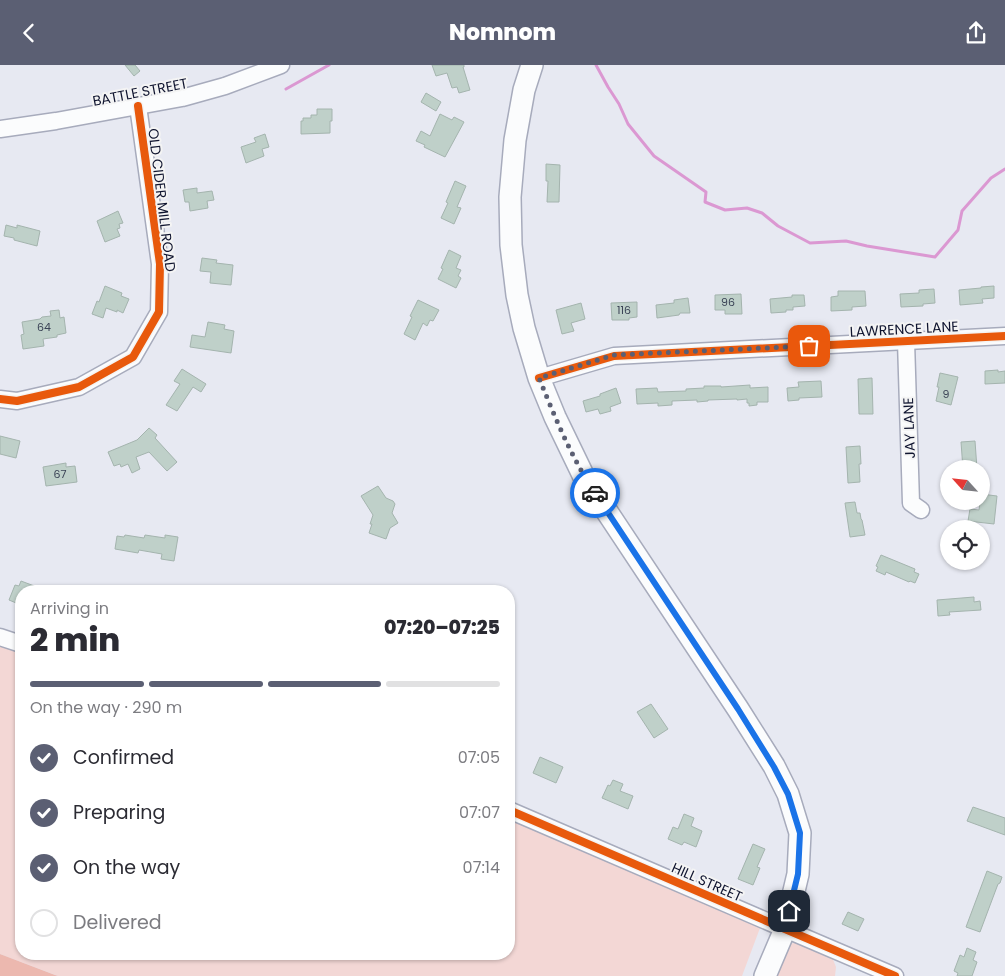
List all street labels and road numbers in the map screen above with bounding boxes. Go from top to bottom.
street label: BATTLE STREET [91,73,190,111]
street label: OLD CIDER MILL ROAD [143,127,181,273]
street label: LAWRENCE LANE [849,316,959,342]
street label: JAY LANE [898,397,920,459]
street label: HILL STREET [669,858,746,907]

